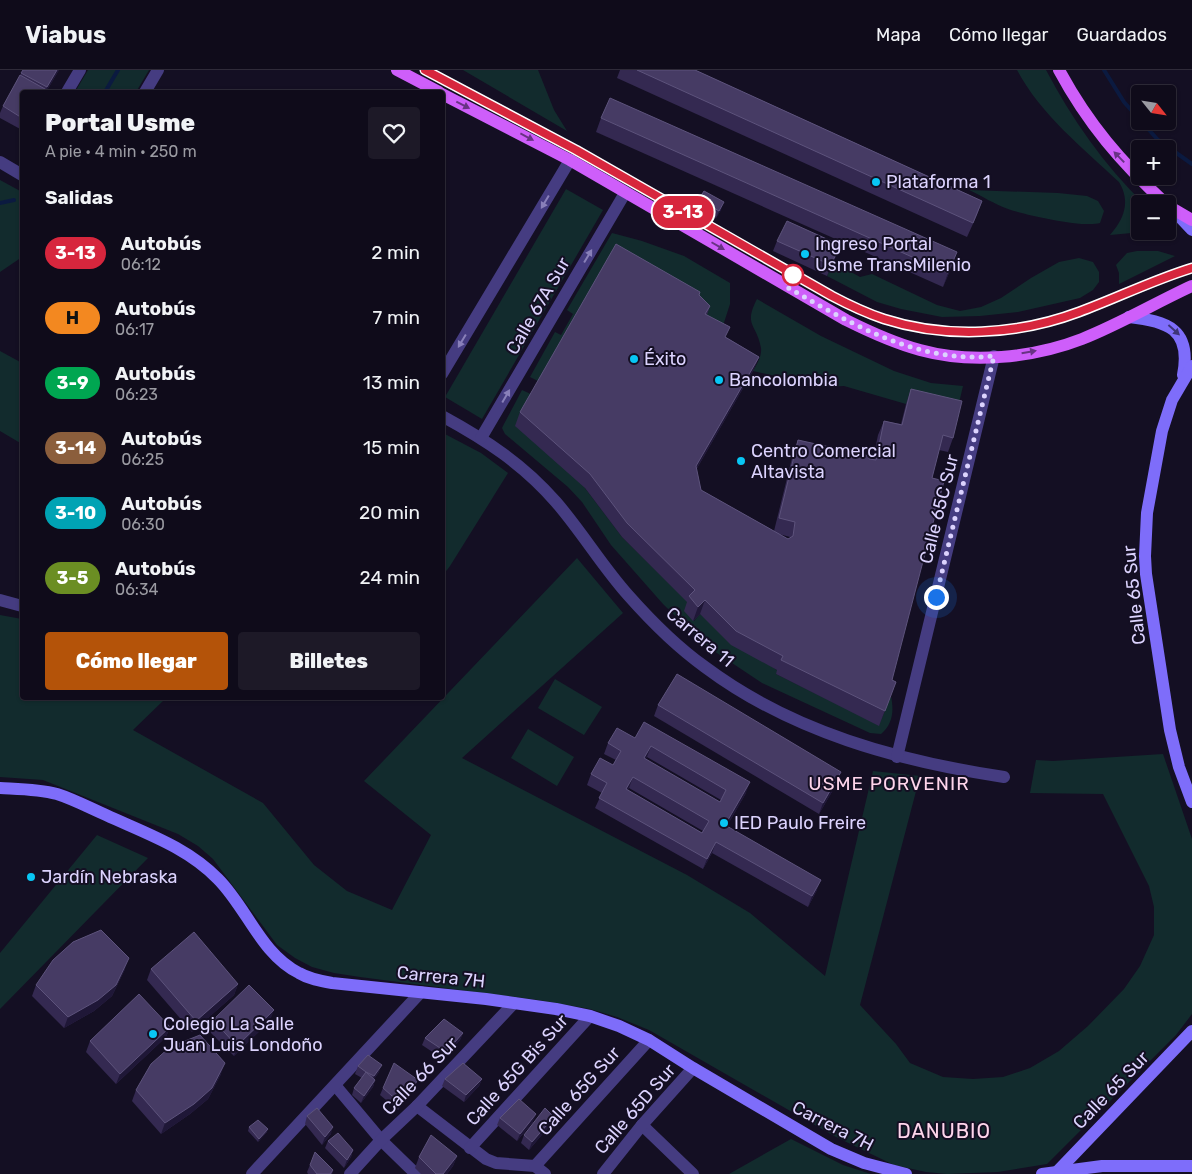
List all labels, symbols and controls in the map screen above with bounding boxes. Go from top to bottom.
text: Viabus [25,21,106,49]
text: Mapa [876,24,921,46]
text: Cómo llegar [949,24,1048,46]
text: Guardados [1076,24,1167,46]
north arrow [1131,85,1176,130]
map controls [1131,85,1176,240]
one-way arrow [456,101,470,109]
button: heart [368,107,420,159]
text: Portal Usme [45,109,195,137]
one-way arrow [520,133,534,141]
button: + [1131,140,1176,185]
text: A pie · 4 min · 250 m [45,142,197,161]
one-way arrow [1113,151,1125,163]
place label: Plataforma 1 [886,171,991,193]
marker: Plataforma 1 [870,176,882,188]
text: Salidas [45,186,113,209]
one-way arrow [541,195,550,208]
button: − [1131,195,1176,240]
line badge: 3-13 [648,196,718,228]
text: 3-13 [663,201,703,223]
text: Autobús [121,232,202,255]
place label: Ingreso Portal Usme TransMilenio [815,233,971,276]
text: 2 min [371,241,420,264]
text: 3-13 [55,242,96,264]
one-way arrow [711,242,725,251]
marker: Ingreso Portal Usme TransMilenio [799,248,811,260]
one-way arrow [584,249,593,262]
street label: Calle 67A Sur [501,253,575,359]
text: 06:12 [121,255,161,274]
unlabelled marker [782,264,804,286]
text: Autobús [115,297,196,320]
text: 7 min [373,306,420,329]
text: H [66,307,79,329]
text: 06:17 [115,320,154,339]
one-way arrow [1168,325,1181,336]
one-way arrow [457,335,466,348]
place label: Éxito [644,348,686,370]
one-way arrow [1021,348,1037,356]
marker: Éxito [628,353,640,365]
text: Autobús [115,362,196,385]
place label: Bancolombia [729,369,838,391]
text: 13 min [363,371,420,394]
text: 3-9 [57,372,88,394]
marker: Bancolombia [713,374,725,386]
text: 06:23 [115,385,158,404]
one-way arrow [501,389,510,402]
text: Autobús [121,427,202,450]
text: 15 min [363,436,420,459]
text: 3-14 [55,437,96,459]
place label: Centro Comercial Altavista [751,440,896,483]
text: 06:25 [121,450,164,469]
street label: Calle 65C Sur [915,452,963,566]
marker: Centro Comercial Altavista [735,455,747,467]
text: Autobús [121,492,202,515]
text: 20 min [359,501,420,524]
text: 3-10 [55,502,96,524]
text: 06:30 [121,515,165,534]
street label: Calle 65 Sur [1118,544,1150,646]
text: Autobús [115,557,196,580]
text: 24 min [360,566,420,589]
text: 3-5 [56,567,89,589]
text: 06:34 [115,580,158,599]
your location [924,585,949,610]
street label: Carrera 11 [662,602,738,672]
button: Cómo llegar [45,632,228,690]
button: Billetes [238,632,420,690]
district label: USME PORVENIR [808,772,970,795]
place label: IED Paulo Freire [734,812,866,834]
marker: IED Paulo Freire [718,817,730,829]
place label: Jardín Nebraska [41,866,177,888]
marker: Jardín Nebraska [25,871,37,883]
street label: Carrera 7H [396,961,486,993]
street label: Calle 65G Bis Sur [461,1010,573,1130]
place label: Colegio La Salle Juan Luis Londoño [163,1013,323,1056]
marker: Colegio La Salle Juan Luis Londoño [147,1028,159,1040]
street label: Calle 66 Sur [377,1032,463,1120]
street label: Calle 65G Sur [533,1042,625,1140]
street label: Calle 65 Sur [1068,1046,1154,1134]
street label: Calle 65D Sur [590,1059,680,1159]
street label: Carrera 7H [789,1096,877,1156]
district label: DANUBIO [897,1119,991,1143]

